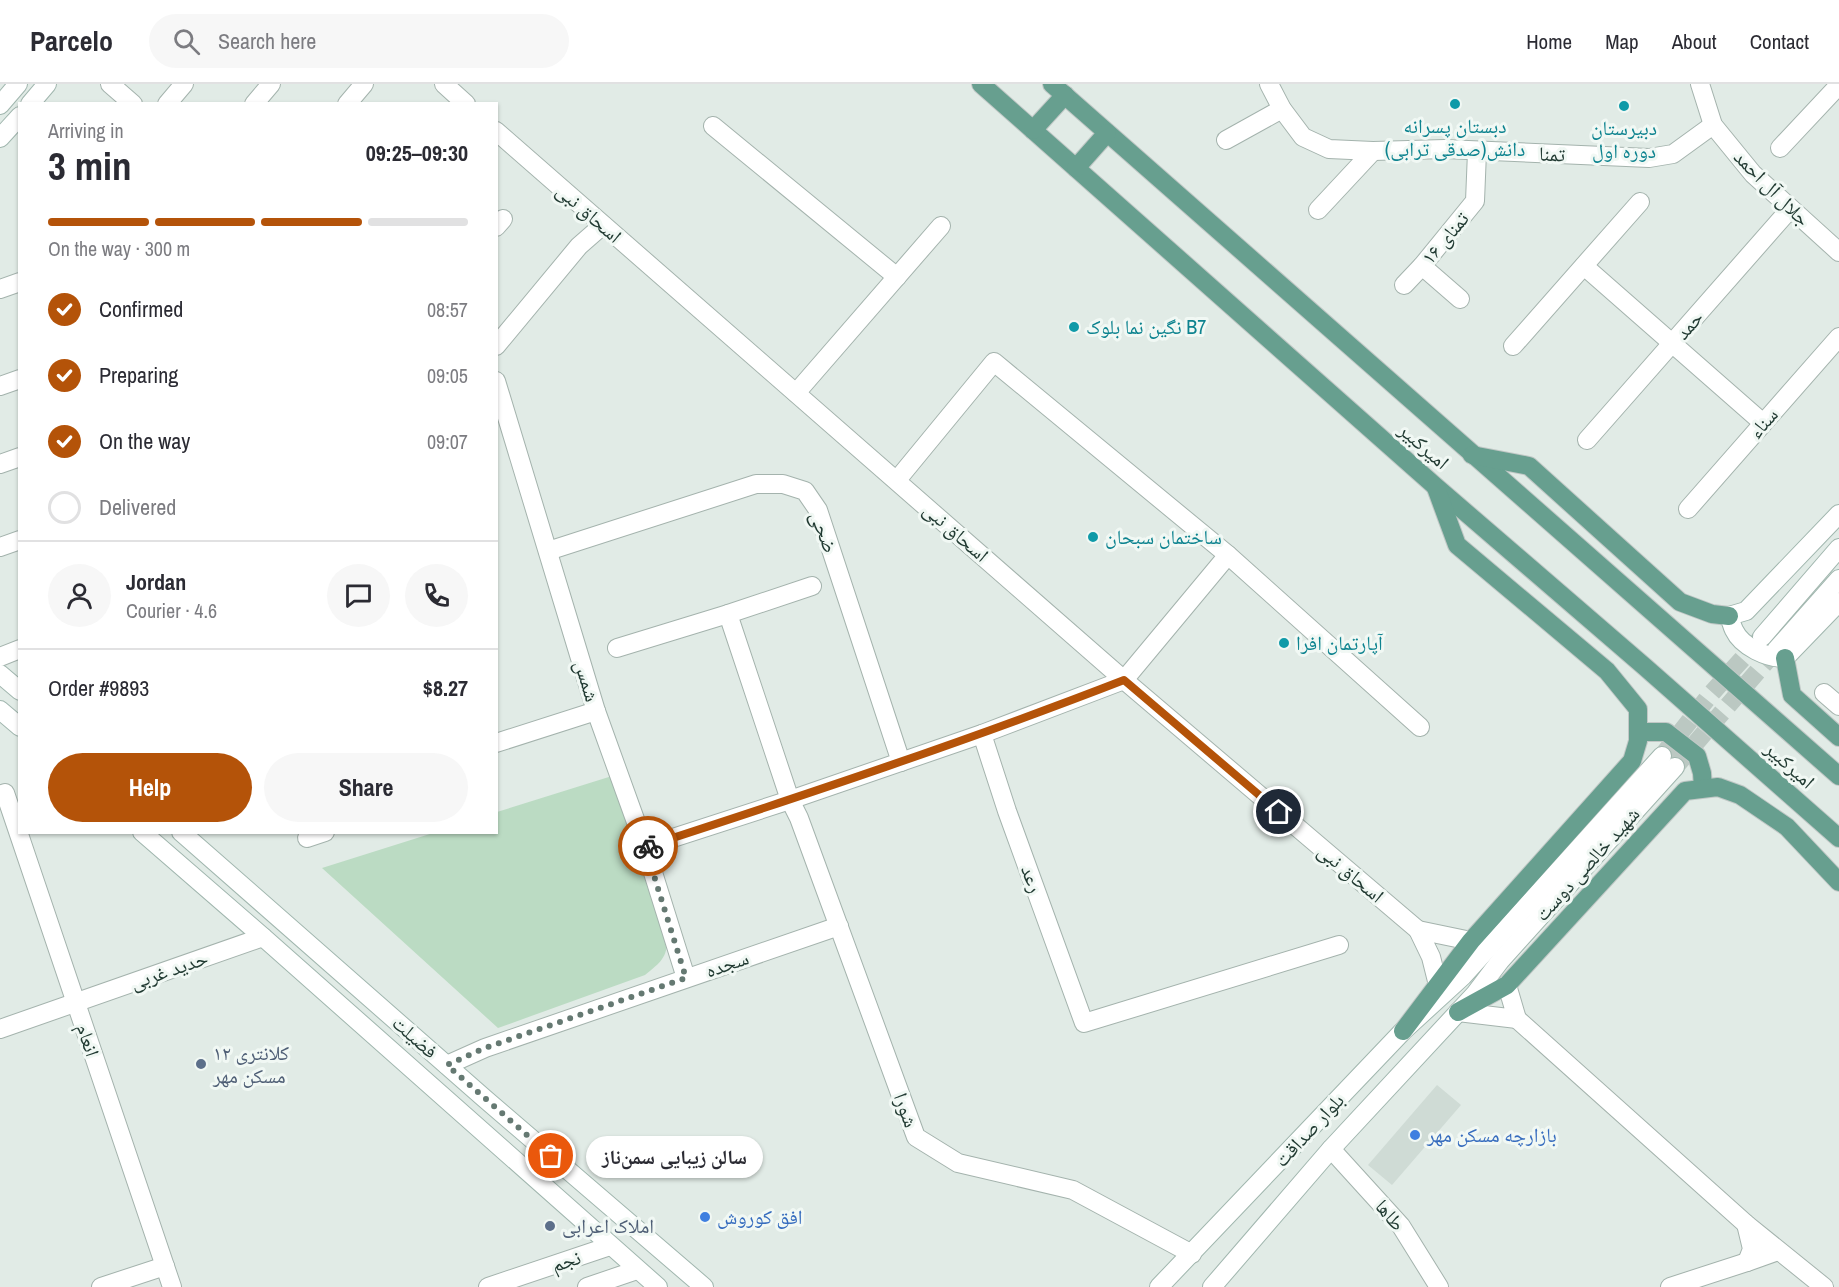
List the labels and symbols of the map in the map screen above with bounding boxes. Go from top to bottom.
marker: دبستان پسرانه دانش(صدقی ترابی) [1448,97,1462,111]
marker: دبیرستان دوره اول [1617,99,1631,113]
place label: دبستان پسرانه دانش(صدقی ترابی) [1385,112,1525,162]
place label: دبیرستان دوره اول [1591,114,1657,164]
street label: تمنا [1539,140,1566,167]
street label: جلال آل احمد [1728,144,1817,232]
street label: اسحاق نبی [551,177,628,249]
street label: تمنای ۱۶ [1415,206,1475,270]
street label: حمد [1668,304,1709,345]
place label: نگین نما بلوک B7 [1086,313,1206,340]
marker: نگین نما بلوک B7 [1067,320,1081,334]
street label: سناء [1742,401,1784,444]
street label: امیرکبیر [1393,416,1455,475]
street label: اسحاق نبی [918,496,995,568]
street label: ضحی [804,507,845,557]
place label: ساختمان سبحان [1105,523,1222,550]
marker: ساختمان سبحان [1086,530,1100,544]
place label: آپارتمان افرا [1296,629,1384,656]
marker: آپارتمان افرا [1277,636,1291,650]
street label: شمس [568,657,606,705]
street label: امیرکبیر [1759,734,1821,794]
pin [1253,786,1304,837]
street label: شهید خالصی دوست [1528,801,1645,927]
courier [618,816,678,876]
street label: اسحاق نبی [1312,837,1390,908]
street label: رعد [1015,861,1050,896]
street label: حدید غربی [126,944,212,995]
street label: سجده [702,944,752,983]
street label: فضیلت [387,1009,444,1064]
street label: انعام [69,1020,107,1060]
place label: کلانتری ۱۲ مسکن مهر [212,1039,289,1089]
marker: کلانتری ۱۲ مسکن مهر [194,1057,208,1071]
street label: بلوار صداقت [1268,1087,1350,1172]
street label: شورا [888,1089,925,1131]
place label: بازارچه مسکن مهر [1426,1121,1557,1148]
marker: بازارچه مسکن مهر [1408,1128,1422,1142]
pin [525,1130,576,1181]
callout: سالن زیبایی سمن‌ناز [587,1135,764,1177]
street label: طاها [1369,1193,1411,1236]
place label: افق کوروش [717,1203,803,1230]
marker: افق کوروش [698,1210,712,1224]
place label: املاک اعرابی [562,1212,654,1239]
marker: املاک اعرابی [543,1219,557,1233]
street label: نجم [548,1243,584,1279]

